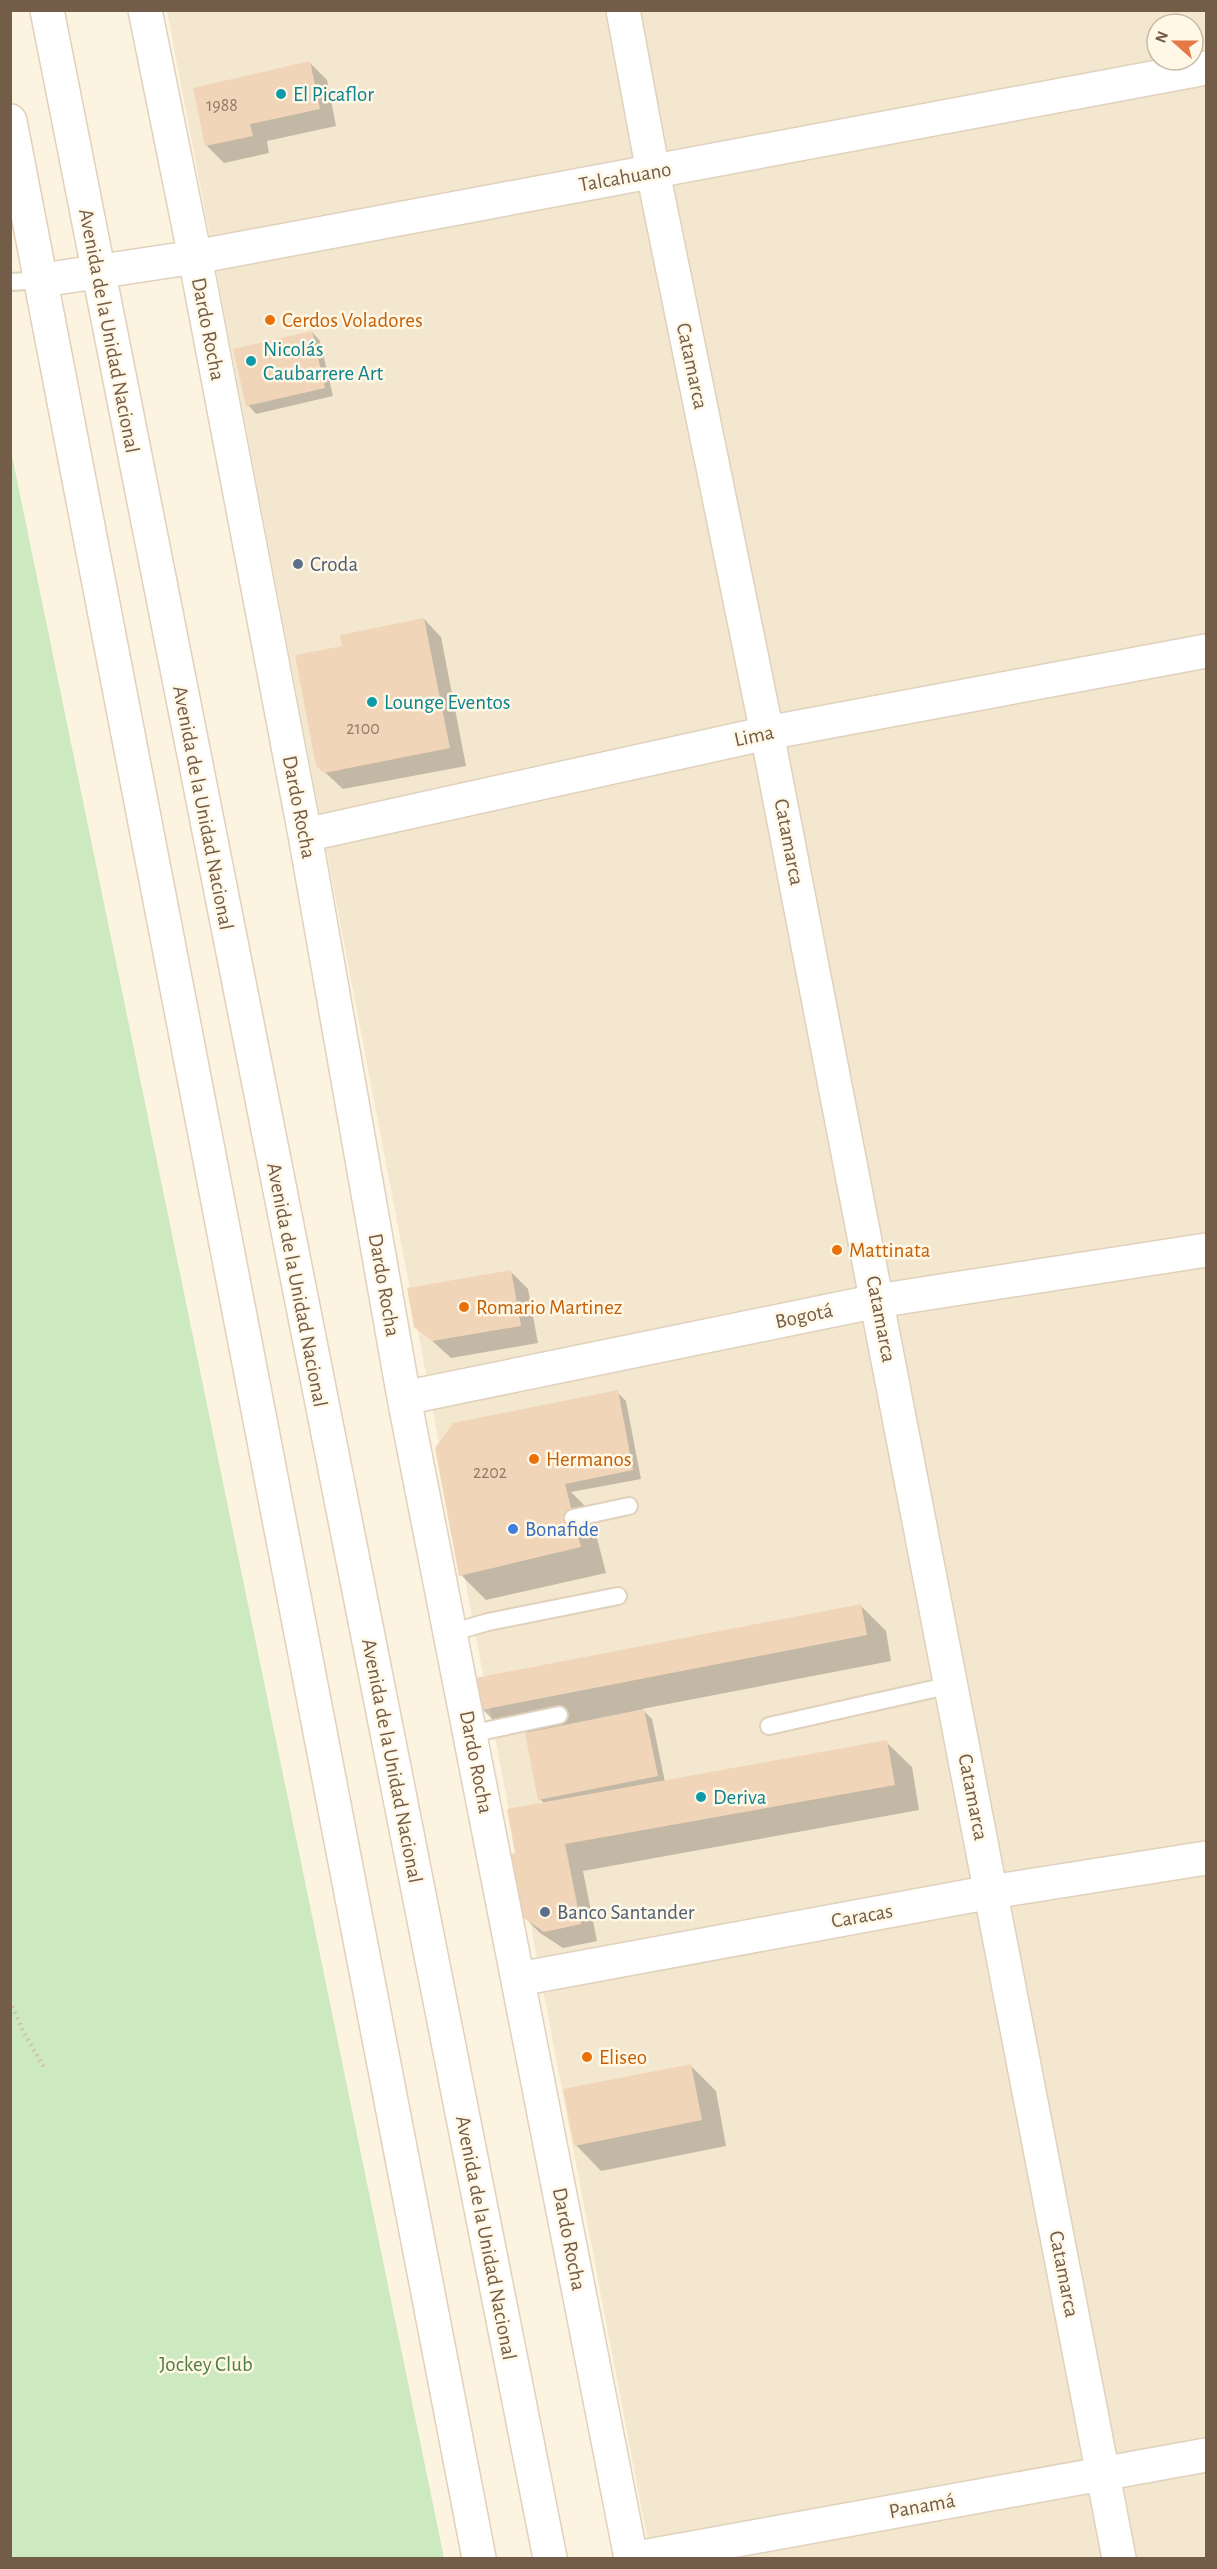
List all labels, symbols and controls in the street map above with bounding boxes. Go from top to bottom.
north arrow [1145,12,1205,72]
text: N [1152,29,1171,45]
place label: El Picaflor [293,84,374,105]
marker: El Picaflor [274,87,288,101]
house number: 1988 [206,97,238,115]
street label: Talcahuano [577,159,673,195]
street label: Avenida de la Unidad Nacional [75,207,143,455]
street label: Dardo Rocha [188,276,228,383]
place label: Cerdos Voladores [282,310,423,331]
marker: Cerdos Voladores [263,313,277,327]
street label: Catamarca [673,321,711,411]
place label: Nicolás Caubarrere Art [263,339,383,384]
marker: Nicolás Caubarrere Art [244,354,258,368]
place label: Croda [310,554,358,575]
marker: Croda [291,557,305,571]
street label: Avenida de la Unidad Nacional [169,684,237,932]
place label: Lounge Eventos [384,692,511,713]
marker: Lounge Eventos [365,695,379,709]
house number: 2100 [346,720,380,738]
street label: Lima [732,721,776,750]
street label: Dardo Rocha [279,754,319,861]
street label: Catamarca [770,797,808,887]
street label: Avenida de la Unidad Nacional [263,1161,331,1409]
street label: Dardo Rocha [365,1232,403,1339]
place label: Mattinata [849,1240,931,1261]
marker: Mattinata [830,1243,844,1257]
street label: Catamarca [862,1274,900,1364]
place label: Romario Martinez [476,1297,623,1318]
marker: Romario Martinez [457,1300,471,1314]
street label: Bogotá [773,1300,835,1332]
place label: Hermanos [546,1449,632,1470]
marker: Hermanos [527,1452,541,1466]
house number: 2202 [473,1464,507,1482]
place label: Bonafide [525,1519,599,1540]
marker: Bonafide [506,1522,520,1536]
street label: Avenida de la Unidad Nacional [358,1637,426,1885]
street label: Dardo Rocha [456,1709,496,1816]
street label: Catamarca [954,1752,992,1842]
place label: Deriva [713,1787,767,1808]
marker: Deriva [694,1790,708,1804]
street label: Caracas [830,1900,894,1932]
place label: Banco Santander [557,1902,695,1923]
marker: Banco Santander [538,1905,552,1919]
place label: Eliseo [599,2047,647,2068]
marker: Eliseo [580,2050,594,2064]
street label: Avenida de la Unidad Nacional [452,2114,520,2362]
street label: Dardo Rocha [549,2186,589,2293]
street label: Catamarca [1045,2229,1083,2319]
park label: Jockey Club [159,2354,253,2375]
street label: Panamá [887,2490,957,2522]

